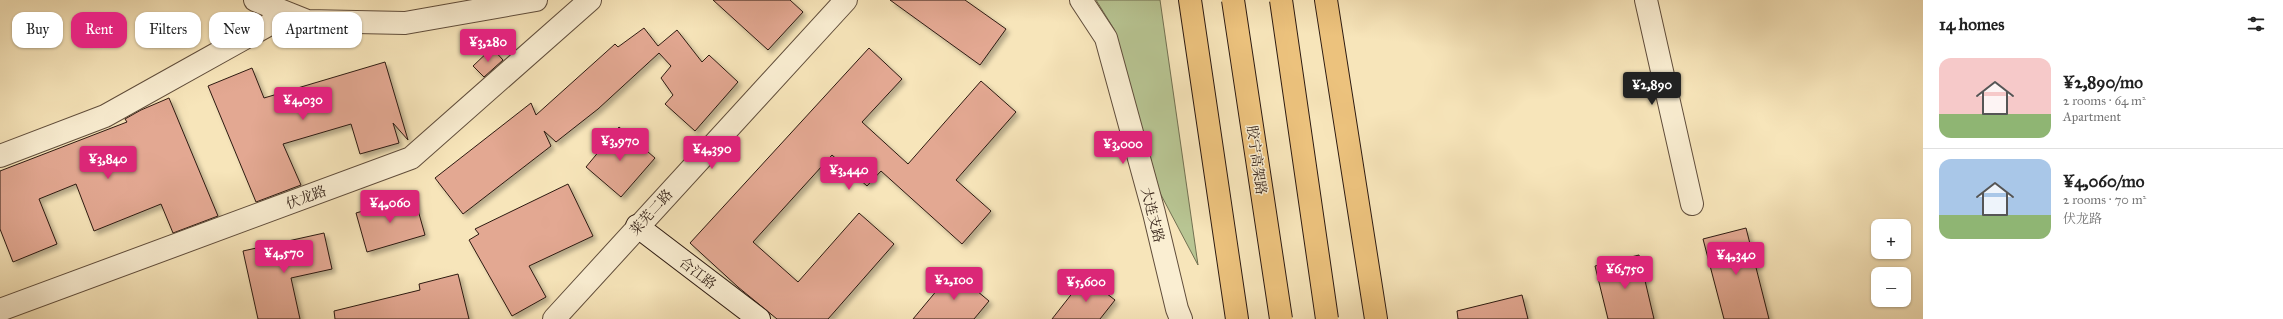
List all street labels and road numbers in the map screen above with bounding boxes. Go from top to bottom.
street label: 胶宁高架路 [1243,124,1270,196]
street label: 伏龙路 [284,182,329,213]
street label: 莱芜二路 [626,186,676,239]
street label: 大连支路 [1137,186,1168,244]
street label: 合江路 [676,254,720,293]

